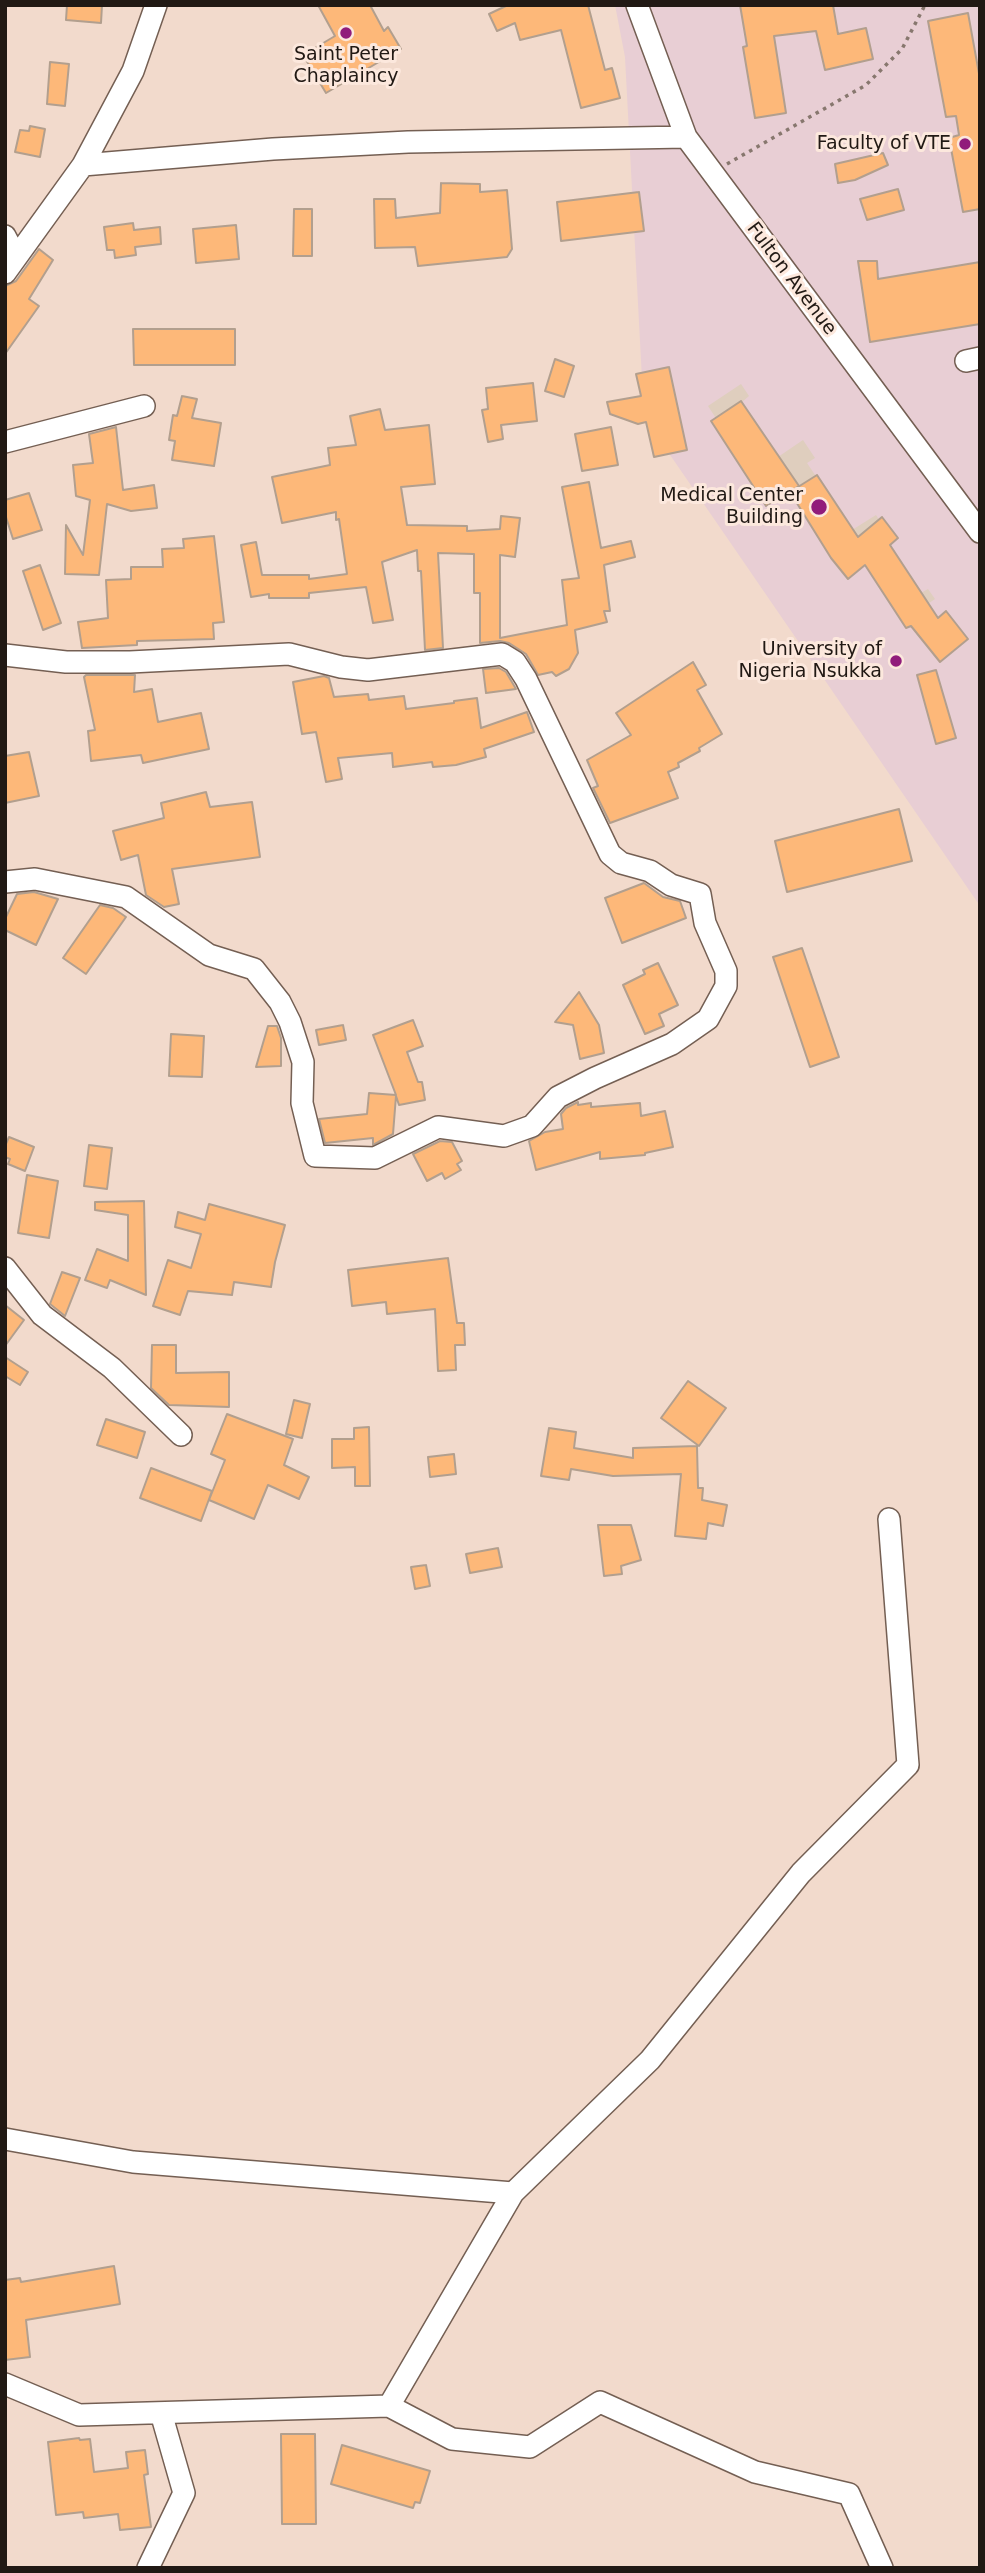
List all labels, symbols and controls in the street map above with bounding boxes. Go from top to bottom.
marker: Saint Peter Chaplaincy [338,25,354,41]
place label: Saint Peter Chaplaincy [294,44,398,88]
place label: Faculty of VTE [817,133,951,155]
marker: Faculty of VTE [957,136,973,152]
street label: Fulton Avenue [741,218,841,340]
place label: Medical Center Building [660,485,803,529]
marker: Medical Center Building [809,497,829,517]
place label: University of Nigeria Nsukka [739,639,882,683]
marker: University of Nigeria Nsukka [888,653,904,669]

